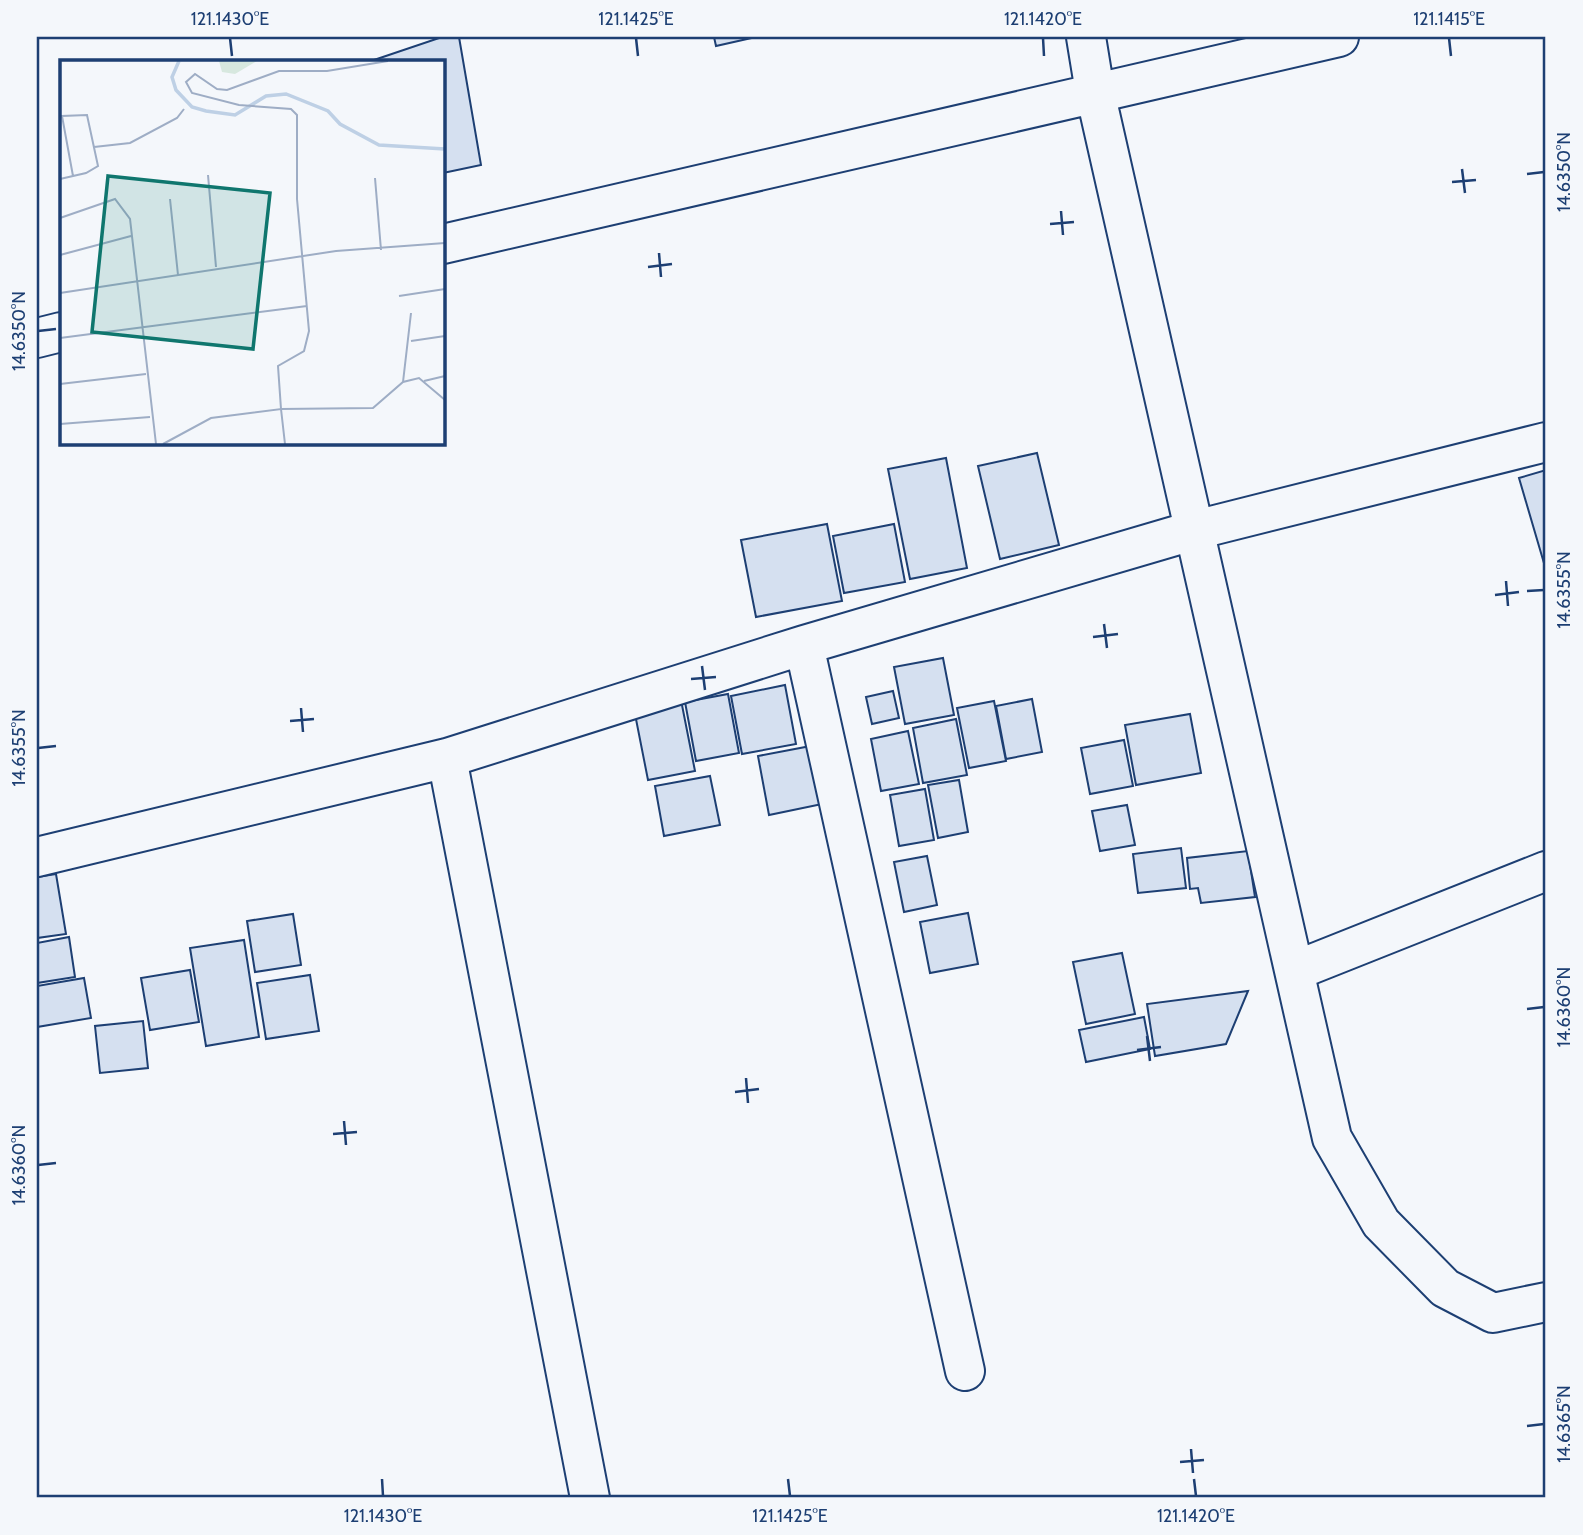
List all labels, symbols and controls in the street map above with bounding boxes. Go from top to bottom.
text: 121.1430°E [191,8,269,30]
text: 121.1425°E [598,8,674,30]
text: 121.1420°E [1004,8,1082,30]
text: 121.1415°E [1413,8,1485,30]
inset map [60,60,444,444]
text: 14.6350°N [1553,132,1575,212]
text: 14.6350°N [8,291,30,371]
text: 14.6355°N [1553,551,1575,629]
text: 14.6355°N [8,709,30,787]
text: 14.6360°N [1553,967,1575,1047]
text: 14.6360°N [8,1125,30,1205]
text: 14.6365°N [1553,1385,1575,1463]
text: 121.1430°E [344,1505,422,1527]
text: 121.1425°E [752,1505,828,1527]
text: 121.1420°E [1157,1505,1235,1527]

